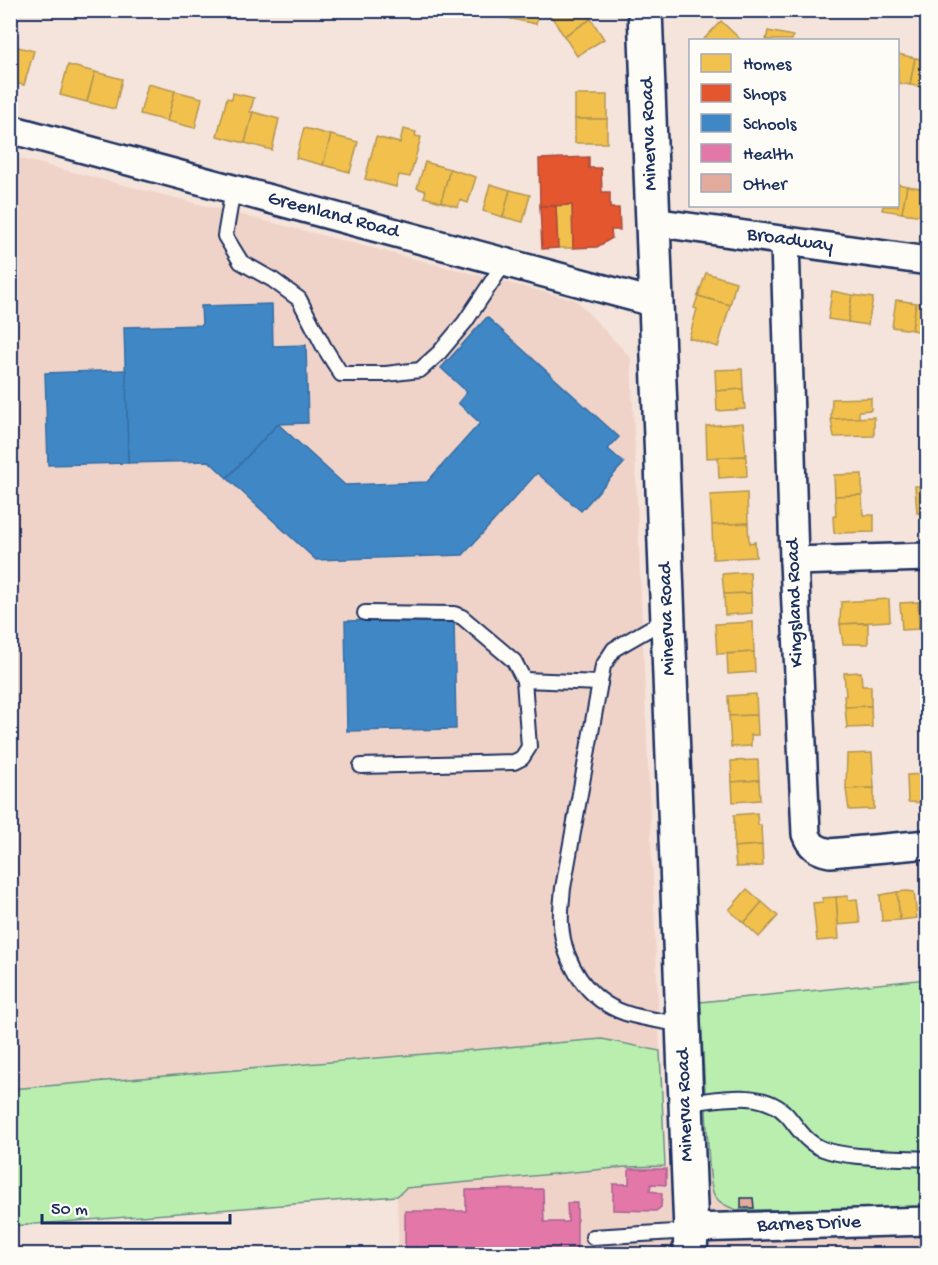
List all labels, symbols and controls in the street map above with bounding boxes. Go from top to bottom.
legend [689,39,899,207]
text: Homes [743,55,793,76]
street label: Minerva Road [636,75,663,191]
text: Shops [743,85,787,106]
text: Schools [743,115,798,136]
text: Health [743,145,794,166]
text: Other [743,175,788,196]
street label: Greenland Road [265,187,403,245]
street label: Broadway [744,223,835,258]
street label: Kingsland Road [782,536,810,668]
street label: Minerva Road [654,560,681,676]
street label: Minerva Road [672,1046,699,1162]
scale bar [42,1187,230,1225]
text: 50 m [51,1200,88,1221]
street label: Barnes Drive [756,1212,862,1238]

